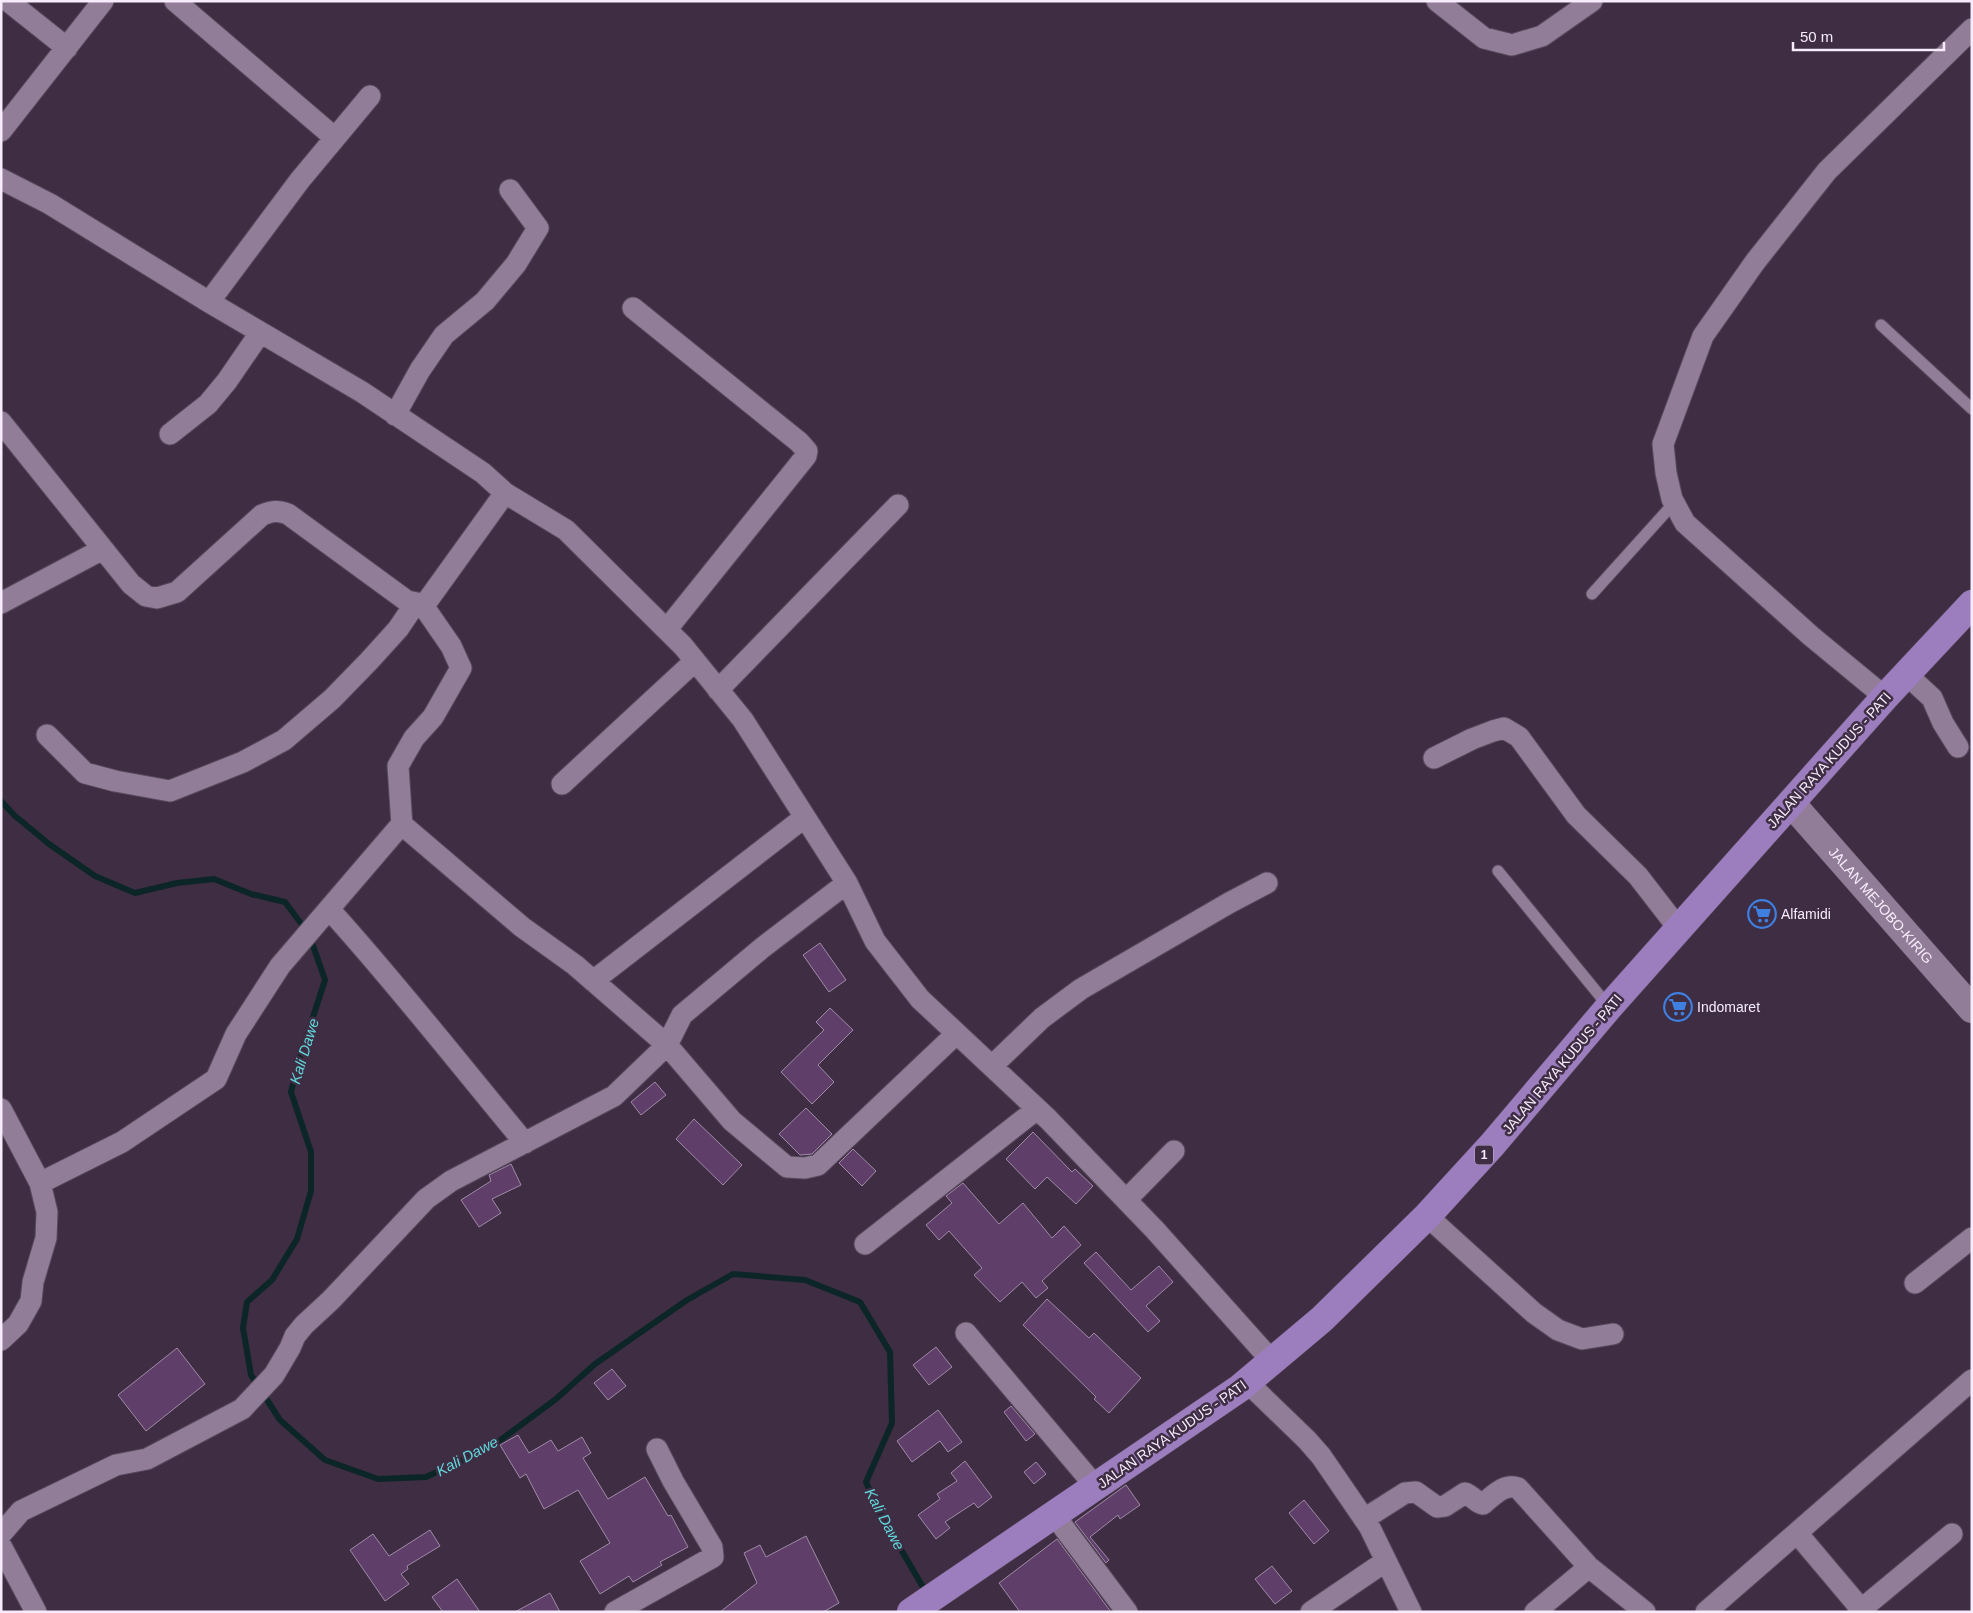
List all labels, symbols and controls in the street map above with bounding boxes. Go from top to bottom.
scale bar [1793,20,1944,52]
text: 50 m [1800,28,1833,45]
street label: JALAN RAYA KUDUS - PATI [1764,689,1894,831]
street label: JALAN MEJOBO-KIRIG [1825,844,1936,967]
supermarket icon: Alfamidi [1747,899,1777,929]
place label: Alfamidi [1781,906,1831,922]
street label: JALAN RAYA KUDUS - PATI [1499,991,1625,1137]
supermarket icon: Indomaret [1663,992,1693,1022]
place label: Indomaret [1697,999,1760,1015]
water label: Kali Dawe [286,1016,322,1086]
road number: 1 [1475,1146,1493,1164]
street label: JALAN RAYA KUDUS - PATI [1095,1377,1249,1491]
water label: Kali Dawe [433,1433,501,1479]
water label: Kali Dawe [862,1485,908,1553]

